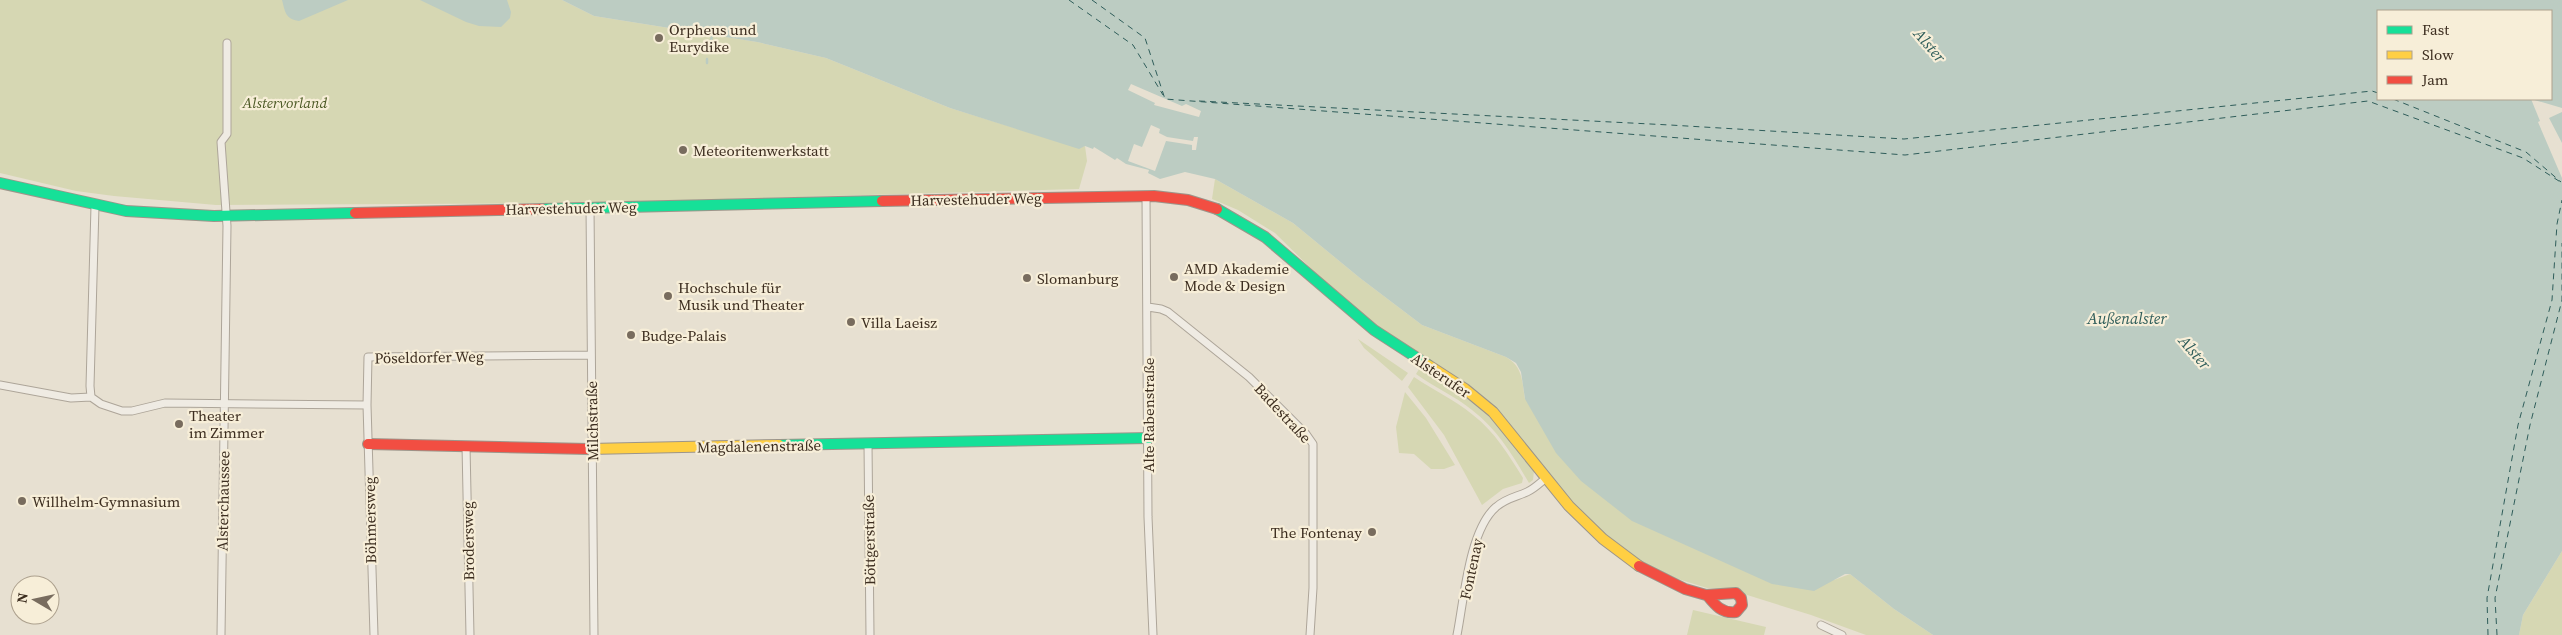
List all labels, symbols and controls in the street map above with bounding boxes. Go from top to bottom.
legend [2377,10,2552,100]
place label: Orpheus und Eurydike [669,19,757,57]
text: Fast [2422,19,2449,40]
water label: Alster [1908,22,1951,67]
marker: Orpheus und Eurydike [653,32,665,44]
text: Slow [2422,44,2454,65]
text: Jam [2421,69,2449,90]
park label: Alstervorland [242,92,328,113]
place label: Meteoritenwerkstatt [693,140,829,161]
marker: Meteoritenwerkstatt [677,144,689,156]
street label: Harvestehuder Weg [910,187,1042,211]
street label: Harvestehuder Weg [505,196,637,220]
place label: AMD Akademie Mode & Design [1184,258,1289,296]
place label: Slomanburg [1037,268,1119,289]
marker: AMD Akademie Mode & Design [1168,271,1180,283]
marker: Slomanburg [1021,272,1033,284]
place label: Hochschule für Musik und Theater [678,277,805,315]
marker: Hochschule für Musik und Theater [662,290,674,302]
water label: Außenalster [2086,307,2167,329]
place label: Villa Laeisz [861,312,937,333]
marker: Villa Laeisz [845,316,857,328]
place label: Budge-Palais [641,325,727,346]
marker: Budge-Palais [625,329,637,341]
water label: Alster [2173,329,2216,374]
street label: Pöseldorfer Weg [374,346,484,368]
street label: Alsterufer [1407,347,1475,403]
street label: Alte Rabenstraße [1138,357,1159,472]
street label: Badestraße [1250,378,1316,448]
street label: Milchstraße [581,380,603,461]
place label: Theater im Zimmer [189,405,265,443]
marker: Theater im Zimmer [173,418,185,430]
street label: Magdalenenstraße [697,434,822,458]
street label: Alsterchaussee [212,450,234,551]
street label: Böhmersweg [359,476,381,564]
place label: Willhelm-Gymnasium [32,491,181,512]
street label: Böttgerstraße [858,494,880,585]
marker: Willhelm-Gymnasium [16,495,28,507]
street label: Brodersweg [457,501,479,581]
place label: The Fontenay [1271,522,1362,543]
marker: The Fontenay [1366,526,1378,538]
street label: Fontenay [1454,536,1488,602]
north arrow [10,575,60,625]
text: N [11,591,33,605]

